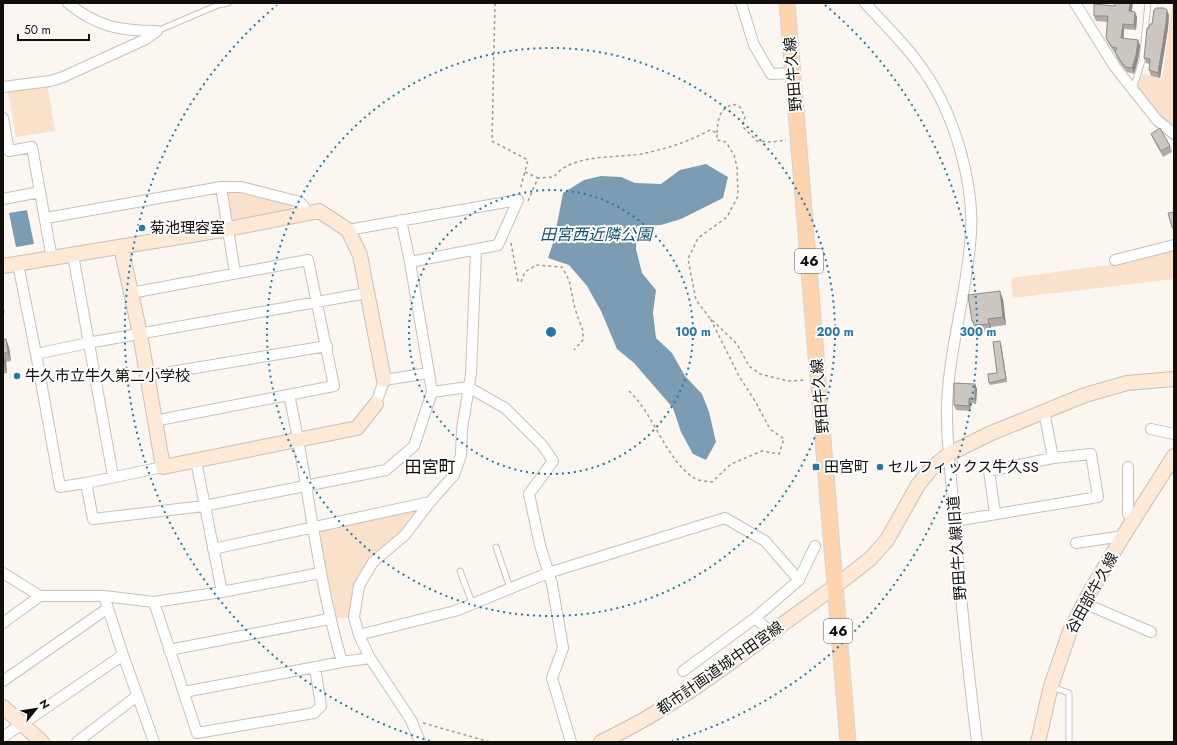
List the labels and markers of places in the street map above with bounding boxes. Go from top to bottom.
place label: 菊池理容室 [150,217,225,239]
marker: 菊池理容室 [137,223,147,233]
centre of rings [544,325,558,339]
place label: 牛久市立牛久第二小学校 [25,365,190,387]
marker: 牛久市立牛久第二小学校 [12,371,22,381]
place label: 田宮町 [824,456,869,478]
place label: セルフィックス牛久SS [888,456,1039,478]
marker: 田宮町 [811,462,821,472]
marker: セルフィックス牛久SS [875,462,885,472]

